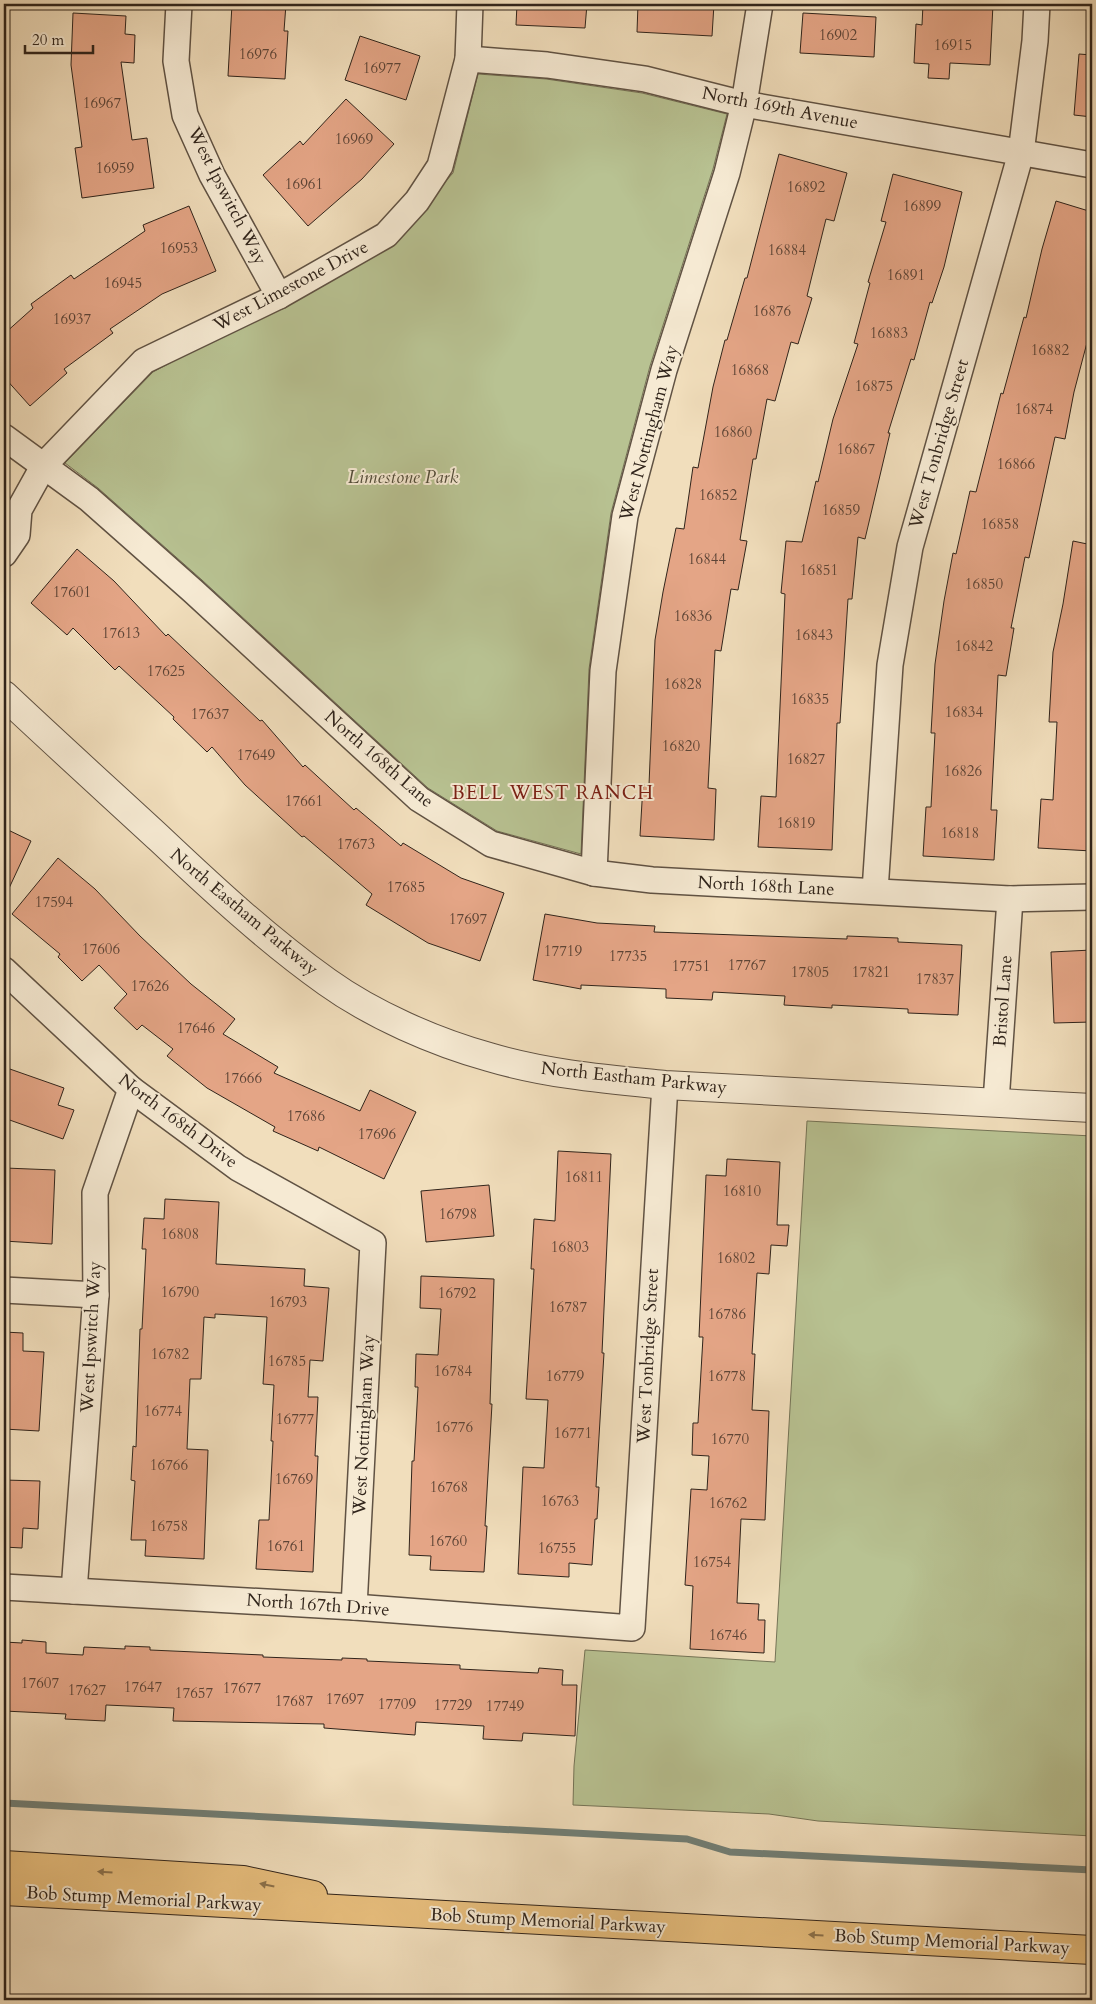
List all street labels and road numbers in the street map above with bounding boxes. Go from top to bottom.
street label: North 169th Avenue [700,81,860,135]
street label: West Ipswitch Way [181,122,273,270]
street label: West Limestone Drive [208,235,373,338]
street label: West Nottingham Way [613,342,685,525]
street label: West Tonbridge Street [903,356,975,533]
street label: North 168th Lane [319,705,439,813]
street label: North Eastham Parkway [164,842,324,982]
street label: North 168th Lane [697,870,835,902]
street label: Bristol Lane [987,954,1019,1048]
street label: North Eastham Parkway [540,1056,729,1100]
street label: North 168th Drive [113,1068,243,1174]
street label: West Ipswitch Way [74,1260,107,1414]
street label: West Tonbridge Street [631,1268,665,1445]
street label: West Nottingham Way [347,1333,381,1517]
street label: North 167th Drive [245,1588,391,1622]
street label: Bob Stump Memorial Parkway [26,1880,263,1918]
street label: Bob Stump Memorial Parkway [430,1902,667,1940]
street label: Bob Stump Memorial Parkway [834,1923,1071,1961]

